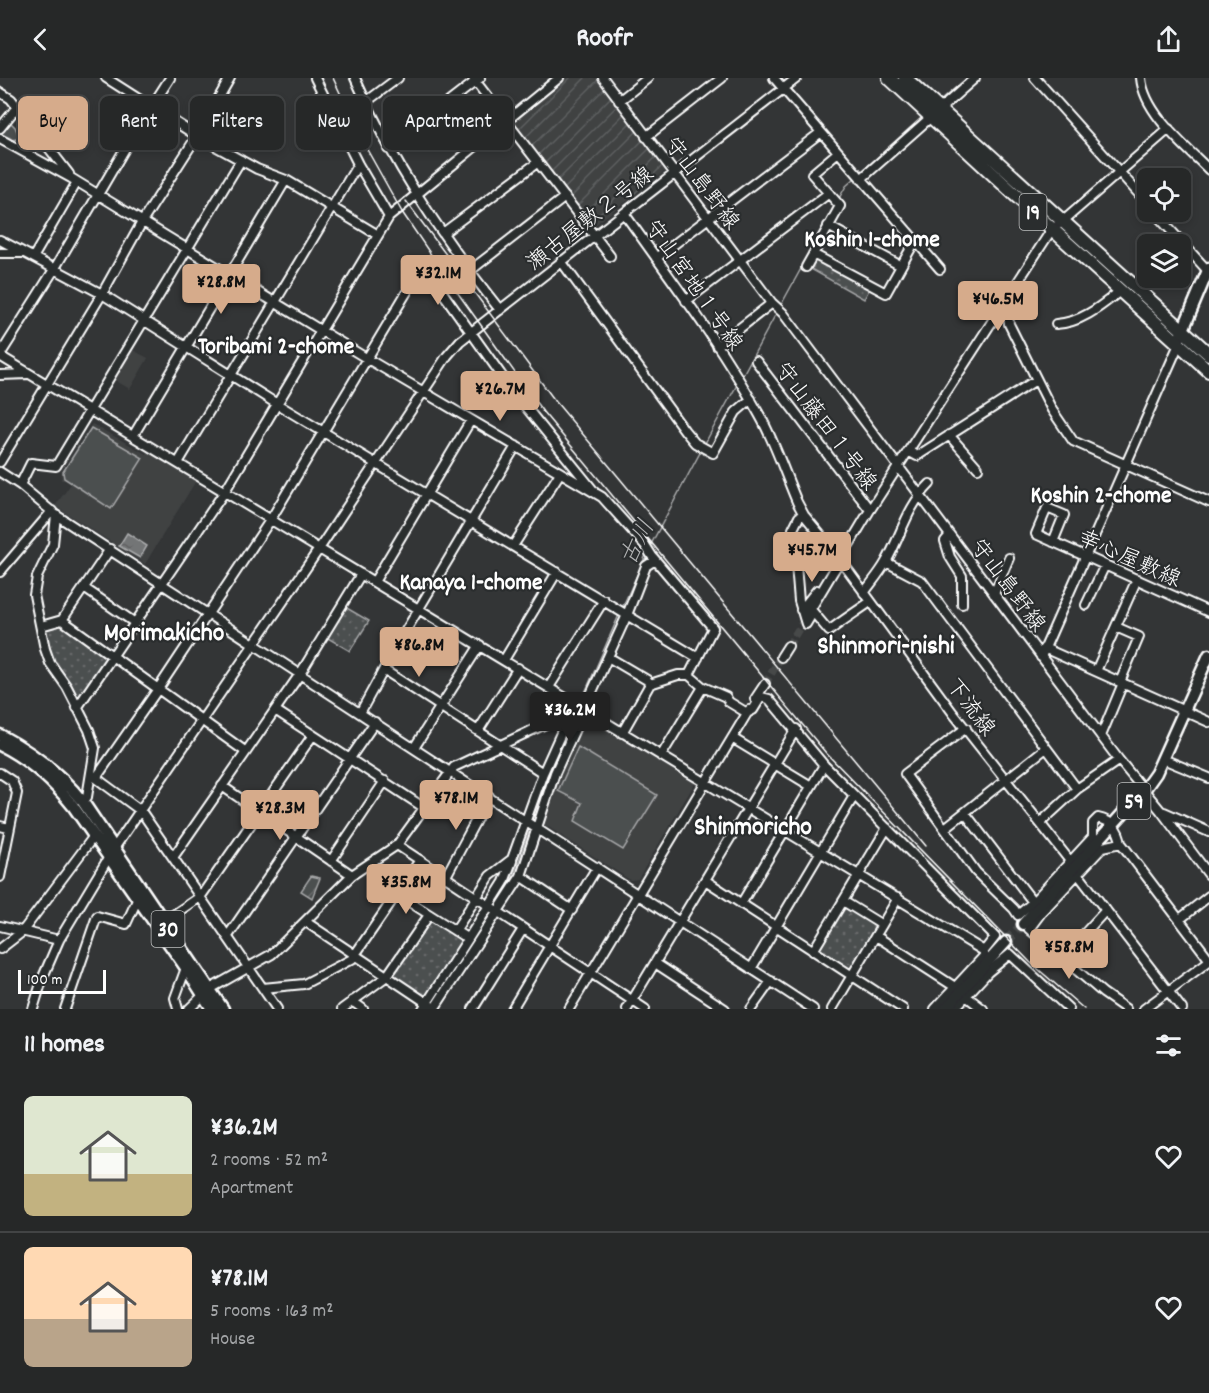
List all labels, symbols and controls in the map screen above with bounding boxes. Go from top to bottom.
text: Roofr [576,20,633,59]
icon: back [24,23,57,56]
icon: share [1152,23,1185,56]
chip: Buy [18,96,88,150]
chip: Rent [100,96,178,150]
chip: Filters [190,96,284,150]
chip: New [296,96,371,150]
chip: Apartment [383,96,513,150]
street label: 守山島野線 [655,131,746,237]
street label: 瀬古屋敷２号線 [521,160,661,279]
map controls [1137,168,1191,288]
button: locate [1137,168,1191,222]
road number: 19 [1020,194,1046,230]
street label: 守山宮地１号線 [635,214,749,358]
district label: Koshin 1-chome [804,224,940,258]
button: layers [1137,234,1191,288]
pin: ¥32.1M [389,255,487,306]
text: ¥32.1M [415,260,461,288]
pin: ¥28.8M [172,264,270,315]
text: ¥28.8M [196,269,246,297]
pin: ¥46.5M [949,281,1047,332]
text: ¥46.5M [972,286,1024,314]
district label: Toribami 2-chome [198,331,355,365]
street label: 守山藤田１号線 [765,356,883,498]
pin: ¥26.7M [451,371,549,422]
text: ¥26.7M [475,376,525,404]
district label: Koshin 2-chome [1031,480,1172,514]
water label: 古川 [613,514,665,572]
street label: 幸心屋敷線 [1072,524,1185,597]
pin: ¥45.7M [763,532,861,583]
street label: 守山島野線 [961,533,1052,639]
text: ¥45.7M [787,537,837,565]
district label: Kanaya 1-chome [400,567,543,601]
district label: Morimakicho [104,616,225,653]
pin: ¥86.8M [370,627,468,678]
district label: Shinmori-nishi [817,629,955,666]
text: ¥86.8M [394,632,444,660]
street label: 下流線 [937,672,1001,744]
pin: ¥36.2M [521,692,619,743]
text: ¥36.2M [544,697,596,725]
pin: ¥78.1M [407,780,505,831]
road number: 59 [1118,783,1150,819]
text: ¥78.1M [434,785,478,813]
pin: ¥28.3M [231,790,329,841]
text: ¥28.3M [255,795,305,823]
district label: Shinmoricho [694,810,812,847]
pin: ¥35.8M [357,864,455,915]
text: ¥35.8M [381,869,431,897]
road number: 30 [152,911,184,947]
pin: ¥58.8M [1020,929,1118,980]
text: ¥58.8M [1044,934,1094,962]
scale bar [18,967,106,994]
text: 100 m [27,969,63,992]
text: 11 homes [24,1027,105,1064]
icon: filters [1152,1029,1185,1062]
text: ¥36.2M [210,1110,278,1147]
icon: home [72,1120,144,1192]
icon: heart [1152,1140,1185,1173]
text: 2 rooms · 52 m² [210,1147,328,1175]
text: Apartment [210,1175,293,1203]
text: ¥78.1M [210,1261,268,1298]
icon: home [72,1271,144,1343]
icon: heart [1152,1291,1185,1324]
text: 5 rooms · 163 m² [210,1298,334,1326]
text: House [210,1326,255,1354]

